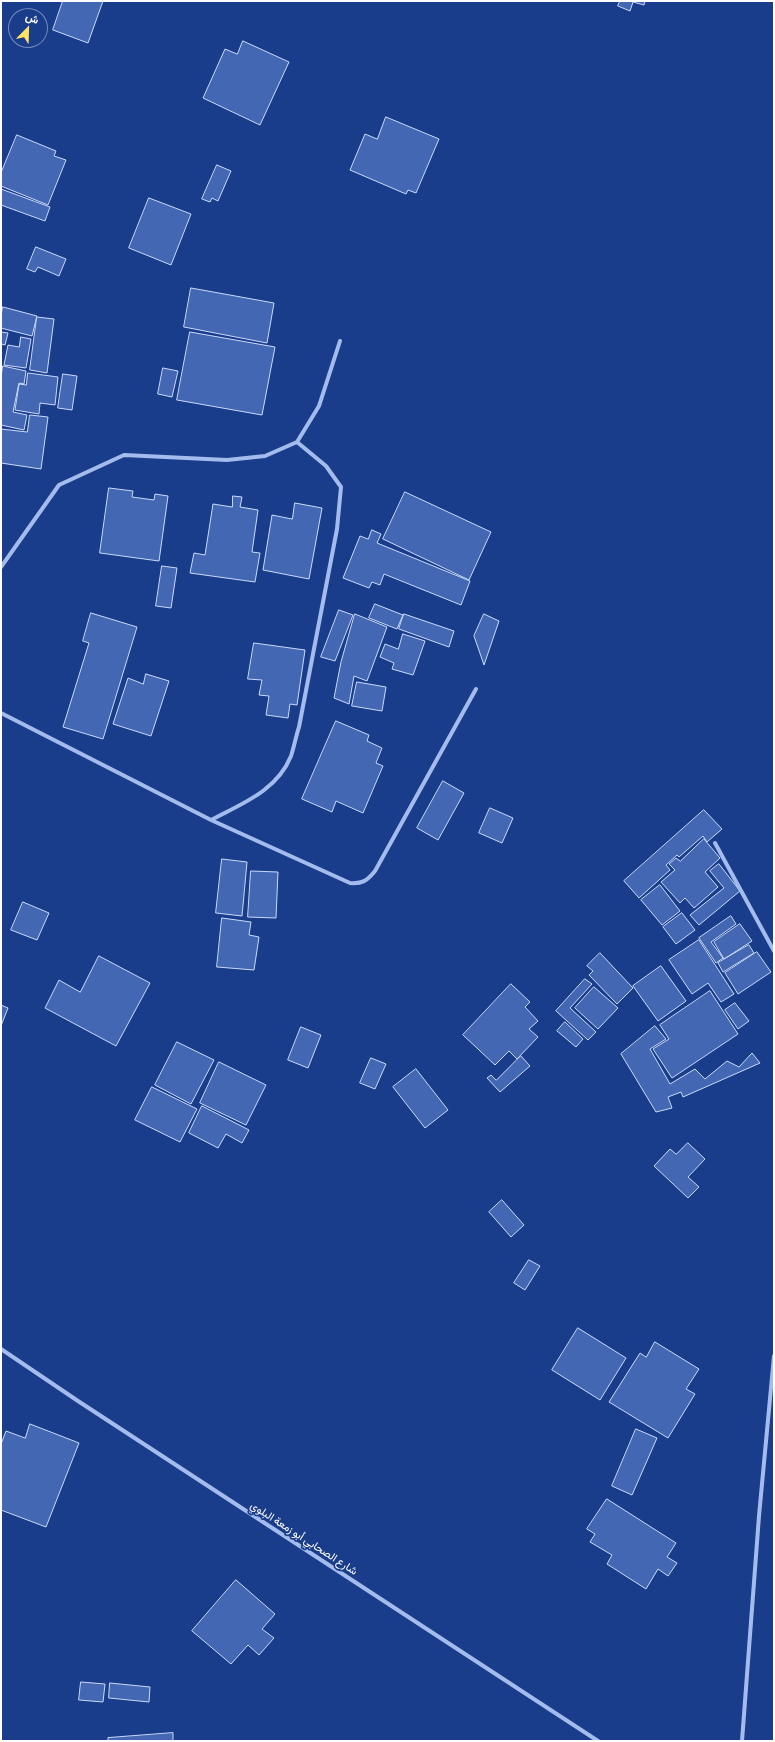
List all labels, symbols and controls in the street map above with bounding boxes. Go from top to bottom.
north arrow [8,8,48,48]
text: ش [24,9,41,26]
street label: شارع الصحابي أبو زمعة البلوي [248,1498,360,1578]

